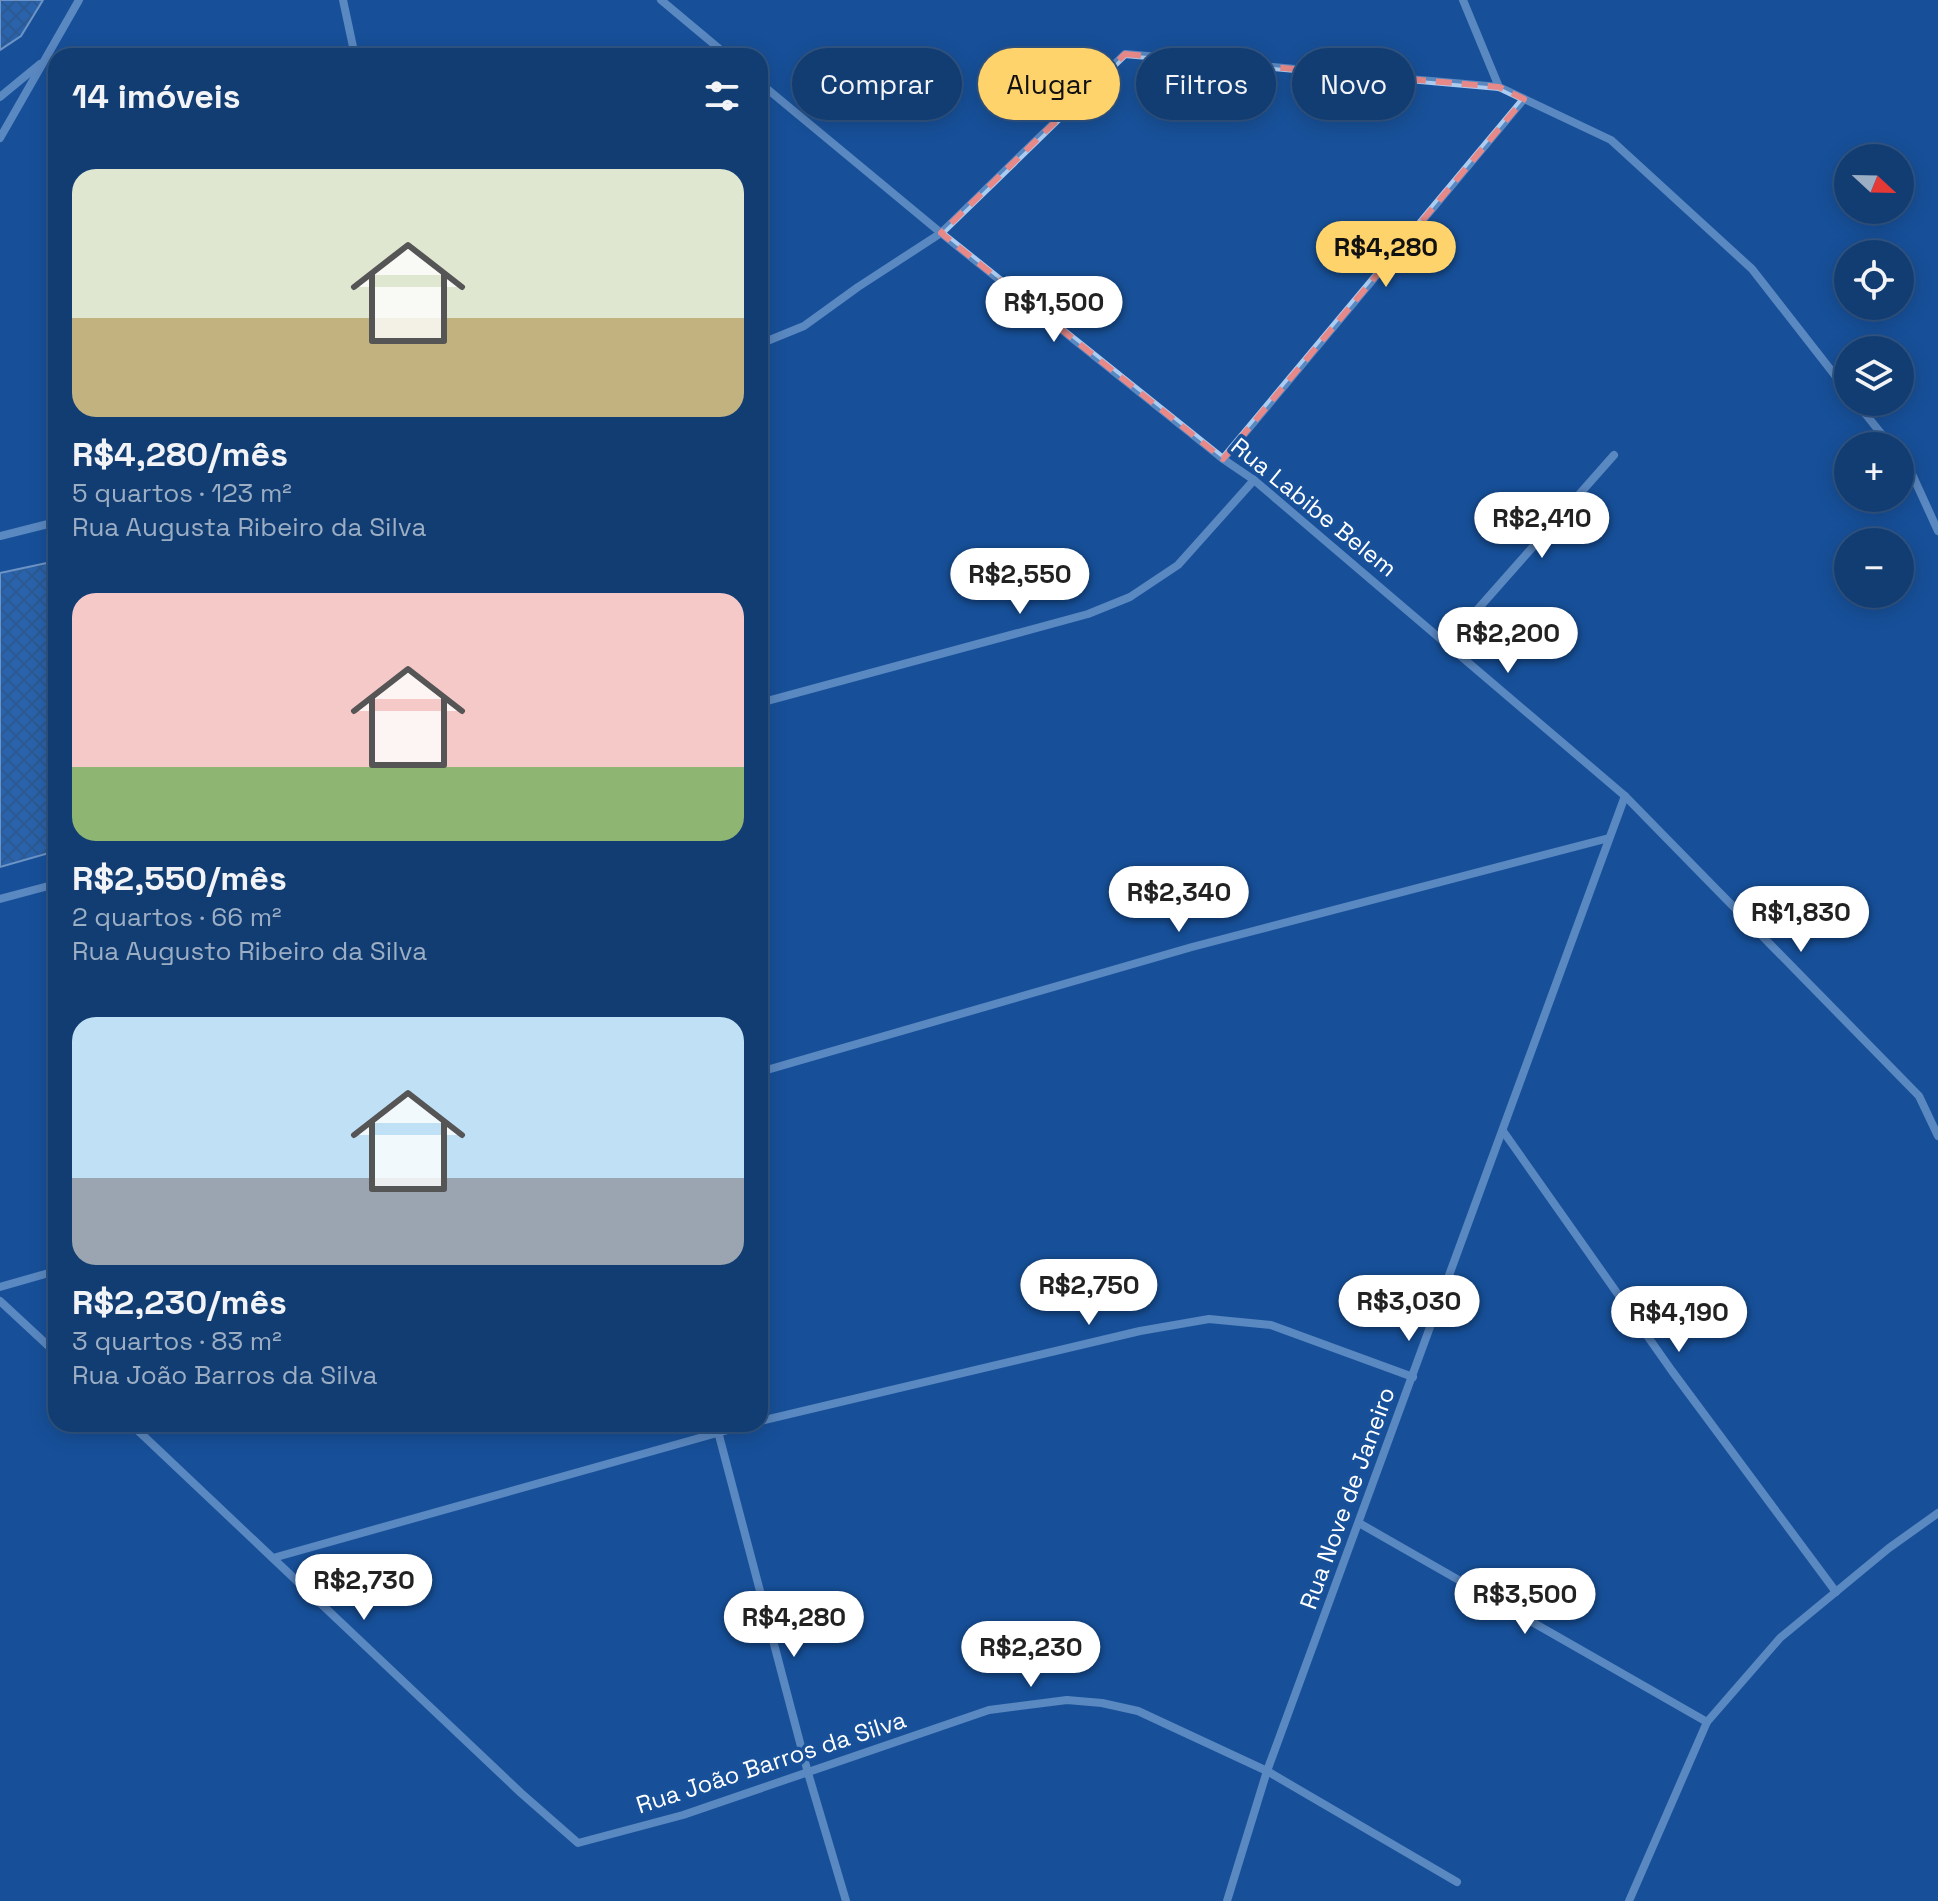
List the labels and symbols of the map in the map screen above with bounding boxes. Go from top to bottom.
north arrow [1834,144,1914,224]
pin: R$4,280 [1312,221,1460,289]
pin: R$1,500 [980,276,1128,344]
street label: Rua Labibe Belem [1225,431,1403,583]
pin: R$2,410 [1468,492,1616,560]
pin: R$2,550 [946,548,1094,616]
pin: R$2,200 [1434,607,1582,675]
pin: R$2,340 [1105,866,1253,934]
pin: R$1,830 [1727,886,1875,954]
pin: R$2,750 [1015,1259,1163,1327]
pin: R$3,030 [1335,1275,1483,1343]
pin: R$4,190 [1605,1286,1753,1354]
street label: Rua Nove de Janeiro [1292,1383,1402,1613]
pin: R$2,730 [290,1554,438,1622]
pin: R$3,500 [1451,1568,1599,1636]
pin: R$4,280 [720,1591,868,1659]
pin: R$2,230 [957,1621,1105,1689]
street label: Rua João Barros da Silva [632,1704,910,1820]

